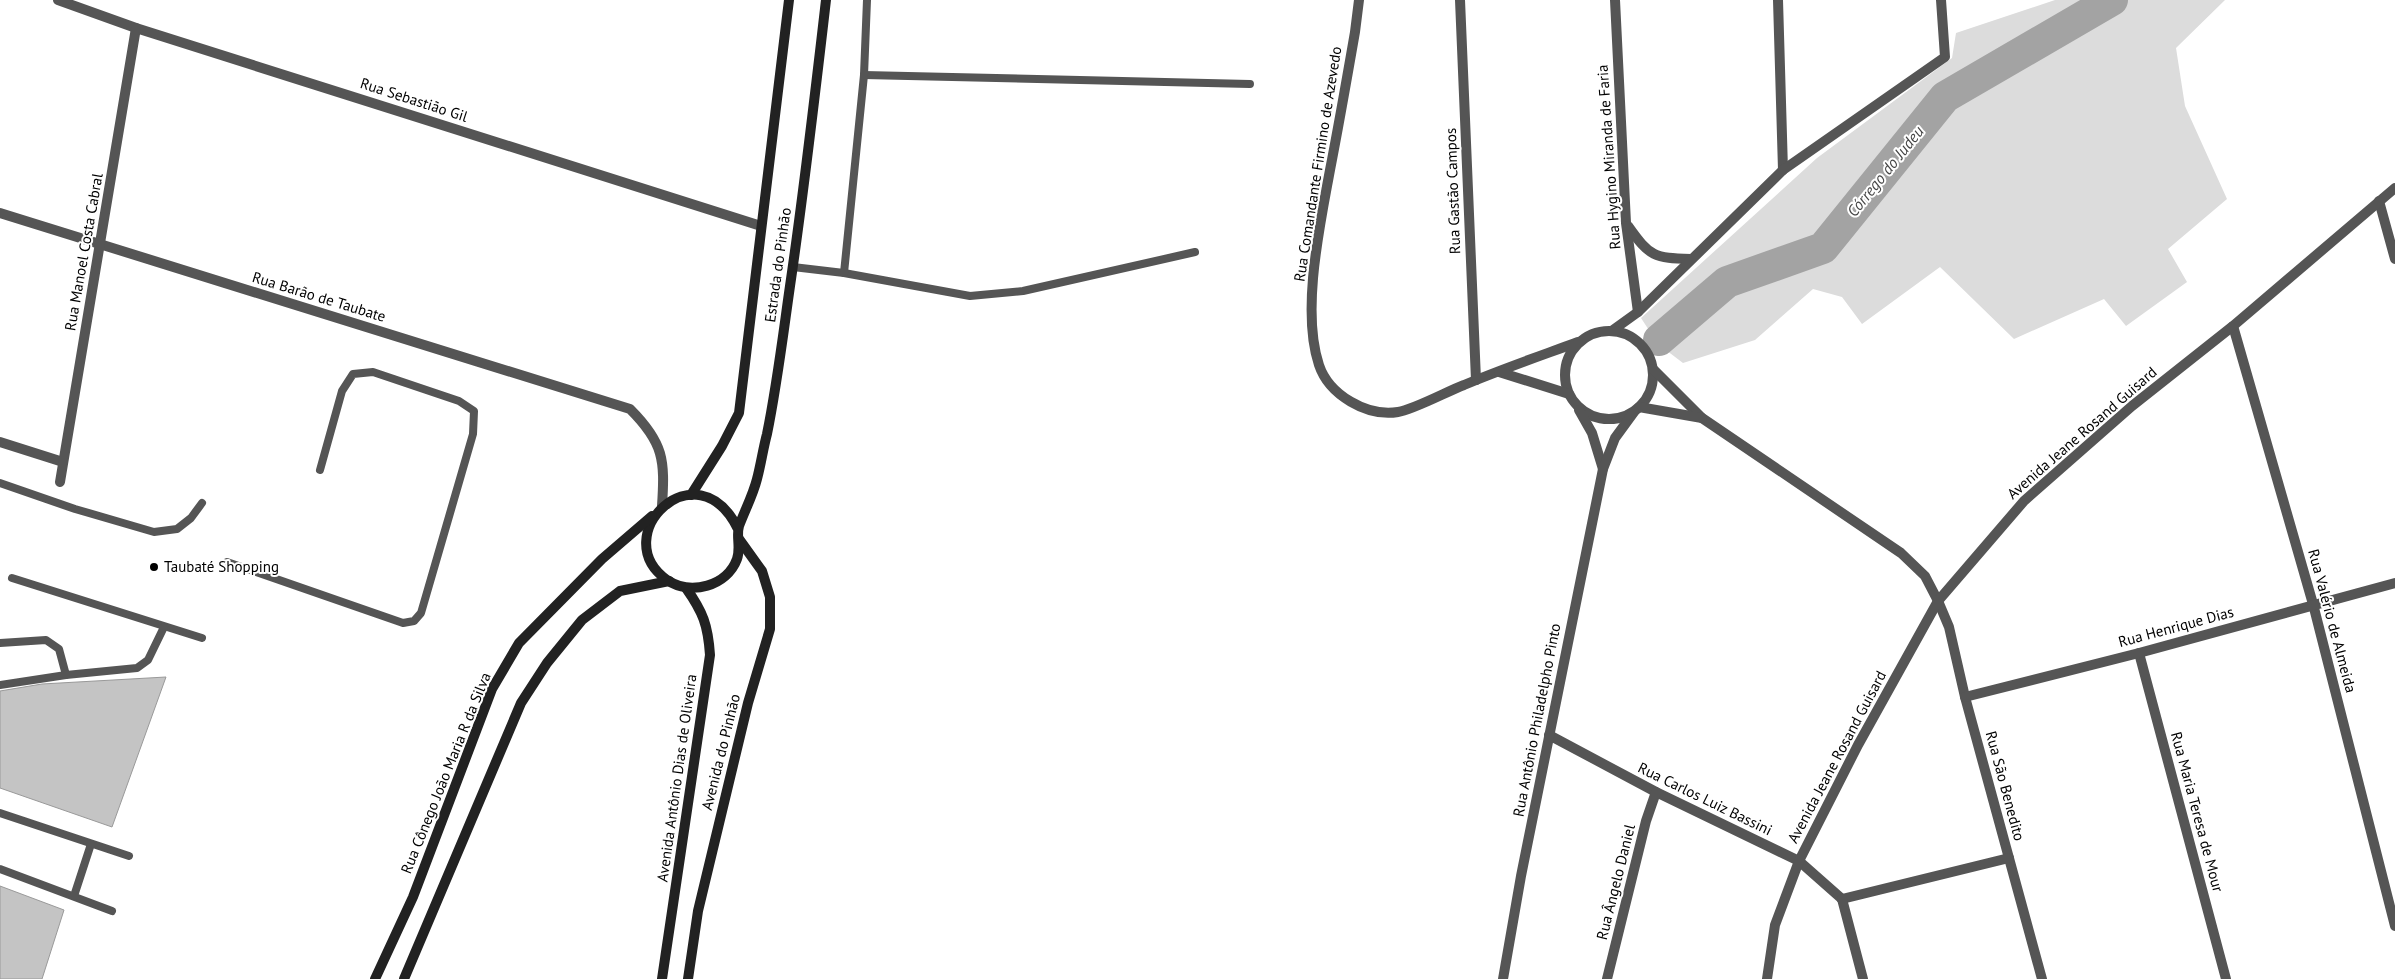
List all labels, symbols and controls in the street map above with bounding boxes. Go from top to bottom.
street label: Rua Comandante Firmino de Azevedo [1290,45,1346,283]
street label: Rua Hygino Miranda de Faria [1593,64,1624,250]
street label: Rua Sebastião Gil [358,73,471,126]
water label: Córrego do Judeu [1842,122,1928,220]
street label: Rua Gastão Campos [1441,128,1464,254]
street label: Rua Manoel Costa Cabral [60,171,107,332]
street label: Estrada do Pinhão [760,206,795,324]
street label: Rua Barão de Taubate [250,267,388,326]
street label: Avenida Jeane Rosand Guisard [2003,362,2161,503]
street label: Rua Valério de Almeida [2304,547,2361,695]
place label: Taubaté Shopping [164,557,279,576]
marker: Taubaté Shopping [148,561,160,573]
street label: Rua Henrique Dias [2116,602,2236,651]
street label: Rua Antônio Philadelpho Pinto [1508,622,1565,818]
street label: Avenida Jeane Rosand Guisard [1783,667,1890,846]
street label: Rua Cônego João Maria R da Silva [396,669,495,876]
street label: Avenida Antônio Dias de Oliveira [653,673,700,883]
street label: Avenida do Pinhão [697,692,744,812]
street label: Rua São Benedito [1982,729,2029,843]
street label: Rua Maria Teresa de Mour [2167,730,2228,894]
street label: Rua Carlos Luiz Bassini [1635,758,1775,839]
street label: Rua Ângelo Daniel [1592,822,1639,942]

